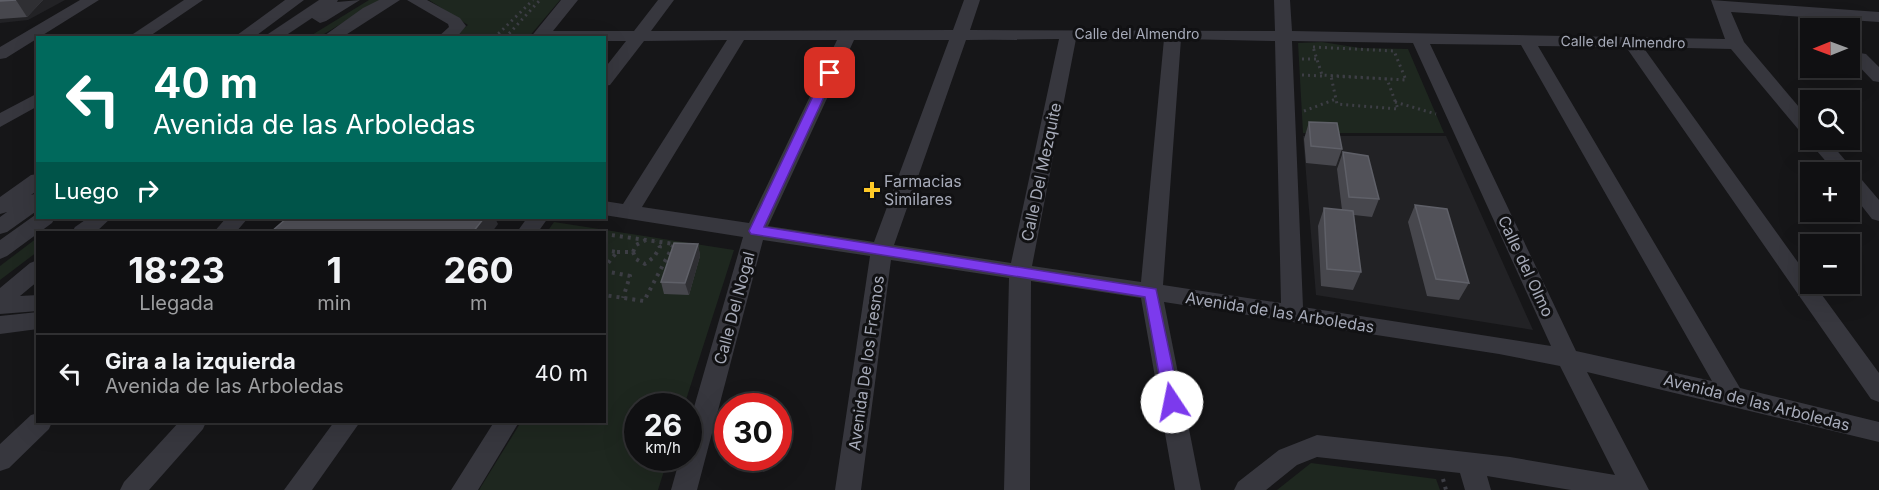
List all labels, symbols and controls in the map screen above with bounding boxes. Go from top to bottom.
north arrow [1800,18,1860,78]
map controls [1800,18,1860,294]
street label: Calle del Almendro [1075,25,1199,42]
street label: Calle del Almendro [1560,32,1686,51]
pin [804,47,855,98]
icon: arrive [813,56,846,89]
text: 40 m [153,57,258,108]
icon: left [54,60,132,138]
button: search [1800,90,1860,150]
street label: Calle Del Mezquite [1017,101,1065,243]
text: Avenida de las Arboledas [153,108,476,141]
button: + [1800,162,1860,222]
place label: Farmacias Similares [884,171,962,209]
icon: right [131,174,164,207]
text: Luego [54,178,119,204]
marker: Farmacias Similares [865,183,879,197]
street label: Calle del Olmo [1494,212,1558,320]
button: − [1800,234,1860,294]
text: 18:23 [128,248,225,292]
text: 1 [327,248,342,292]
text: 260 [444,248,514,292]
street label: Calle Del Nogal [709,249,759,367]
street label: Avenida De los Fresnos [844,274,888,452]
street label: Avenida de las Arboledas [1184,287,1376,337]
text: Llegada [139,291,214,315]
text: min [317,291,351,315]
text: m [470,291,487,315]
text: Gira a la izquierda [105,348,296,374]
icon: left [54,357,87,390]
text: 40 m [534,360,588,386]
street label: Avenida de las Arboledas [1662,369,1852,435]
position arrow [1140,370,1204,434]
text: Avenida de las Arboledas [105,374,344,398]
speed limit sign: 30 [714,393,792,471]
text: 26 [644,407,682,443]
text: km/h [645,438,681,457]

